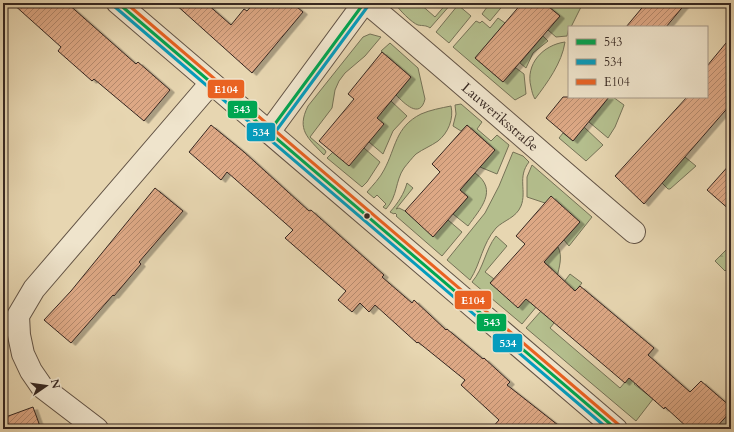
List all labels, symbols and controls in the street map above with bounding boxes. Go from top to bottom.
legend [568,26,708,98]
text: 543 [604,34,622,50]
text: 534 [604,54,622,70]
text: E104 [604,74,630,90]
street label: Lauweriksstraße [458,78,542,156]
line badge: E104 [207,79,245,99]
text: E104 [214,82,238,97]
line badge: 543 [227,100,258,119]
text: 543 [234,102,251,117]
line badge: 534 [246,122,276,142]
text: 534 [253,125,270,140]
unlabelled marker [362,211,372,221]
line badge: E104 [454,290,492,310]
text: E104 [461,293,485,308]
line badge: 543 [476,313,507,332]
text: 543 [484,315,501,330]
line badge: 534 [492,333,523,353]
text: 534 [500,336,517,351]
north arrow [26,366,66,406]
text: N [47,378,64,391]

